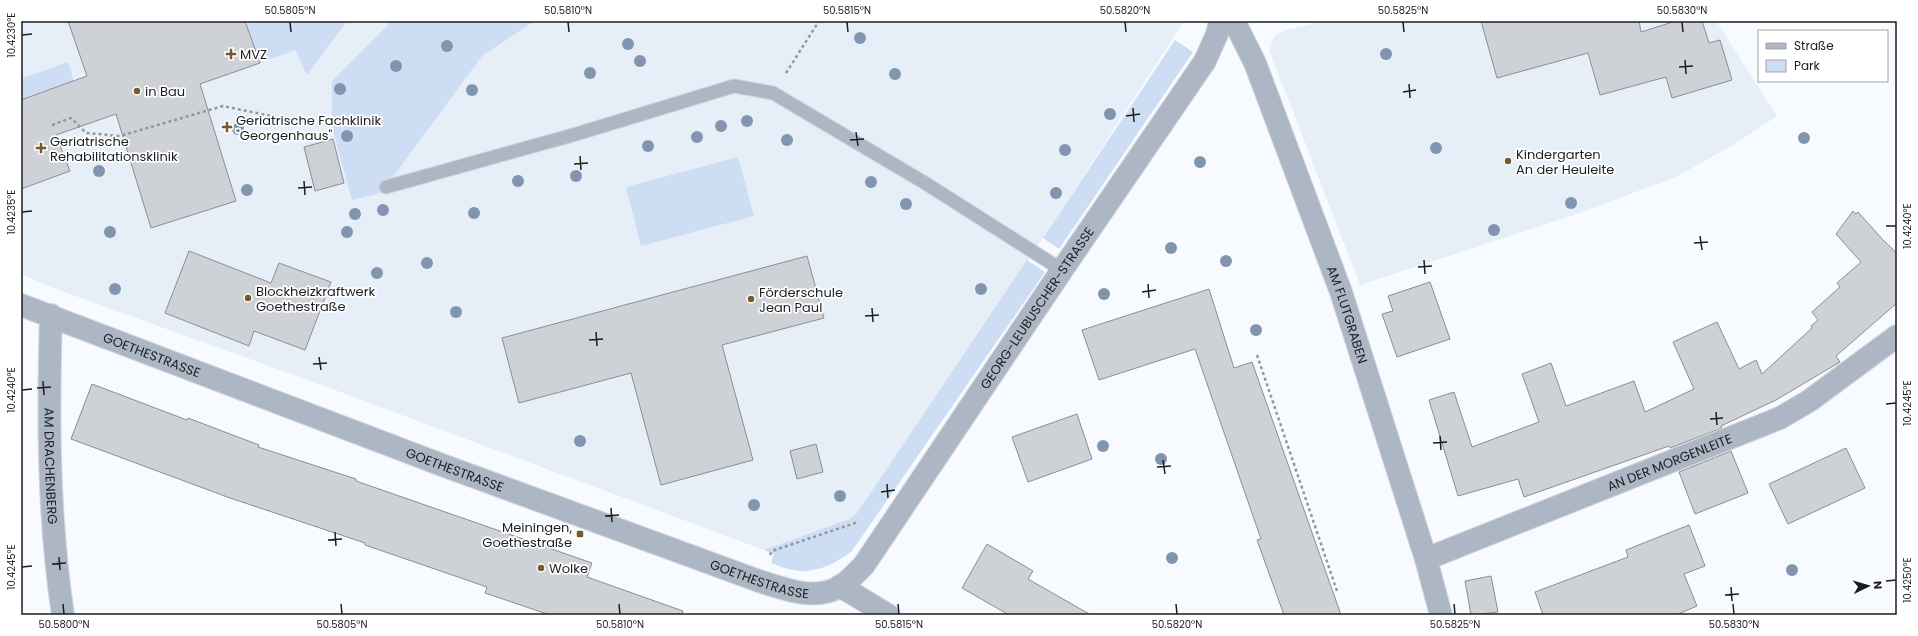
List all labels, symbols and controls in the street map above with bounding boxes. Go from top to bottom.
text: 50.5805°N [265,3,315,18]
text: 50.5810°N [544,3,592,18]
text: 50.5815°N [823,3,871,18]
text: 50.5820°N [1100,3,1150,18]
text: 50.5825°N [1378,3,1428,18]
text: 50.5830°N [1657,3,1707,18]
text: 10.4230°E [4,12,19,58]
legend [1758,30,1888,82]
text: Straße [1794,37,1834,54]
place label: MVZ [240,45,267,64]
marker: MVZ [225,48,237,60]
text: Park [1794,57,1821,74]
place label: in Bau [145,82,185,101]
marker: in Bau [132,86,142,96]
place label: Geriatrische Fachklinik "Georgenhaus" [236,111,381,145]
marker: Geriatrische Fachklinik "Georgenhaus" [221,121,233,133]
place label: Geriatrische Rehabilitationsklinik [50,132,178,166]
marker: Geriatrische Rehabilitationsklinik [35,142,47,154]
place label: Kindergarten An der Heuleite [1516,145,1614,179]
marker: Kindergarten An der Heuleite [1503,156,1513,166]
text: 10.4235°E [4,189,19,235]
text: 10.4240°E [1900,203,1915,249]
street label: GEORG-LEUBUSCHER-STRASSE [976,223,1099,393]
street label: AM FLUTGRABEN [1322,263,1372,366]
place label: Blockheizkraftwerk Goethestraße [256,282,375,316]
place label: Förderschule Jean Paul [759,283,843,317]
marker: Blockheizkraftwerk Goethestraße [243,293,253,303]
marker: Förderschule Jean Paul [746,294,756,304]
street label: GOETHESTRASSE [100,328,203,382]
text: 10.4240°E [4,367,19,413]
text: 10.4245°E [1900,380,1915,426]
street label: AM DRACHENBERG [39,408,62,525]
street label: AN DER MORGENLEITE [1604,429,1735,496]
street label: GOETHESTRASSE [403,443,506,497]
place label: Meiningen, Goethestraße [482,518,572,552]
marker: Meiningen, Goethestraße [575,529,585,539]
text: 10.4245°E [4,544,19,590]
street label: GOETHESTRASSE [707,555,810,604]
text: 10.4250°E [1900,557,1915,603]
place label: Wolke [549,559,588,578]
marker: Wolke [536,563,546,573]
north arrow [1848,566,1888,606]
text: N [1870,580,1886,590]
text: 50.5800°N [39,617,89,632]
text: 50.5805°N [317,617,367,632]
text: 50.5810°N [596,617,644,632]
text: 50.5815°N [875,617,923,632]
text: 50.5820°N [1152,617,1202,632]
text: 50.5825°N [1430,617,1480,632]
text: 50.5830°N [1709,617,1759,632]

